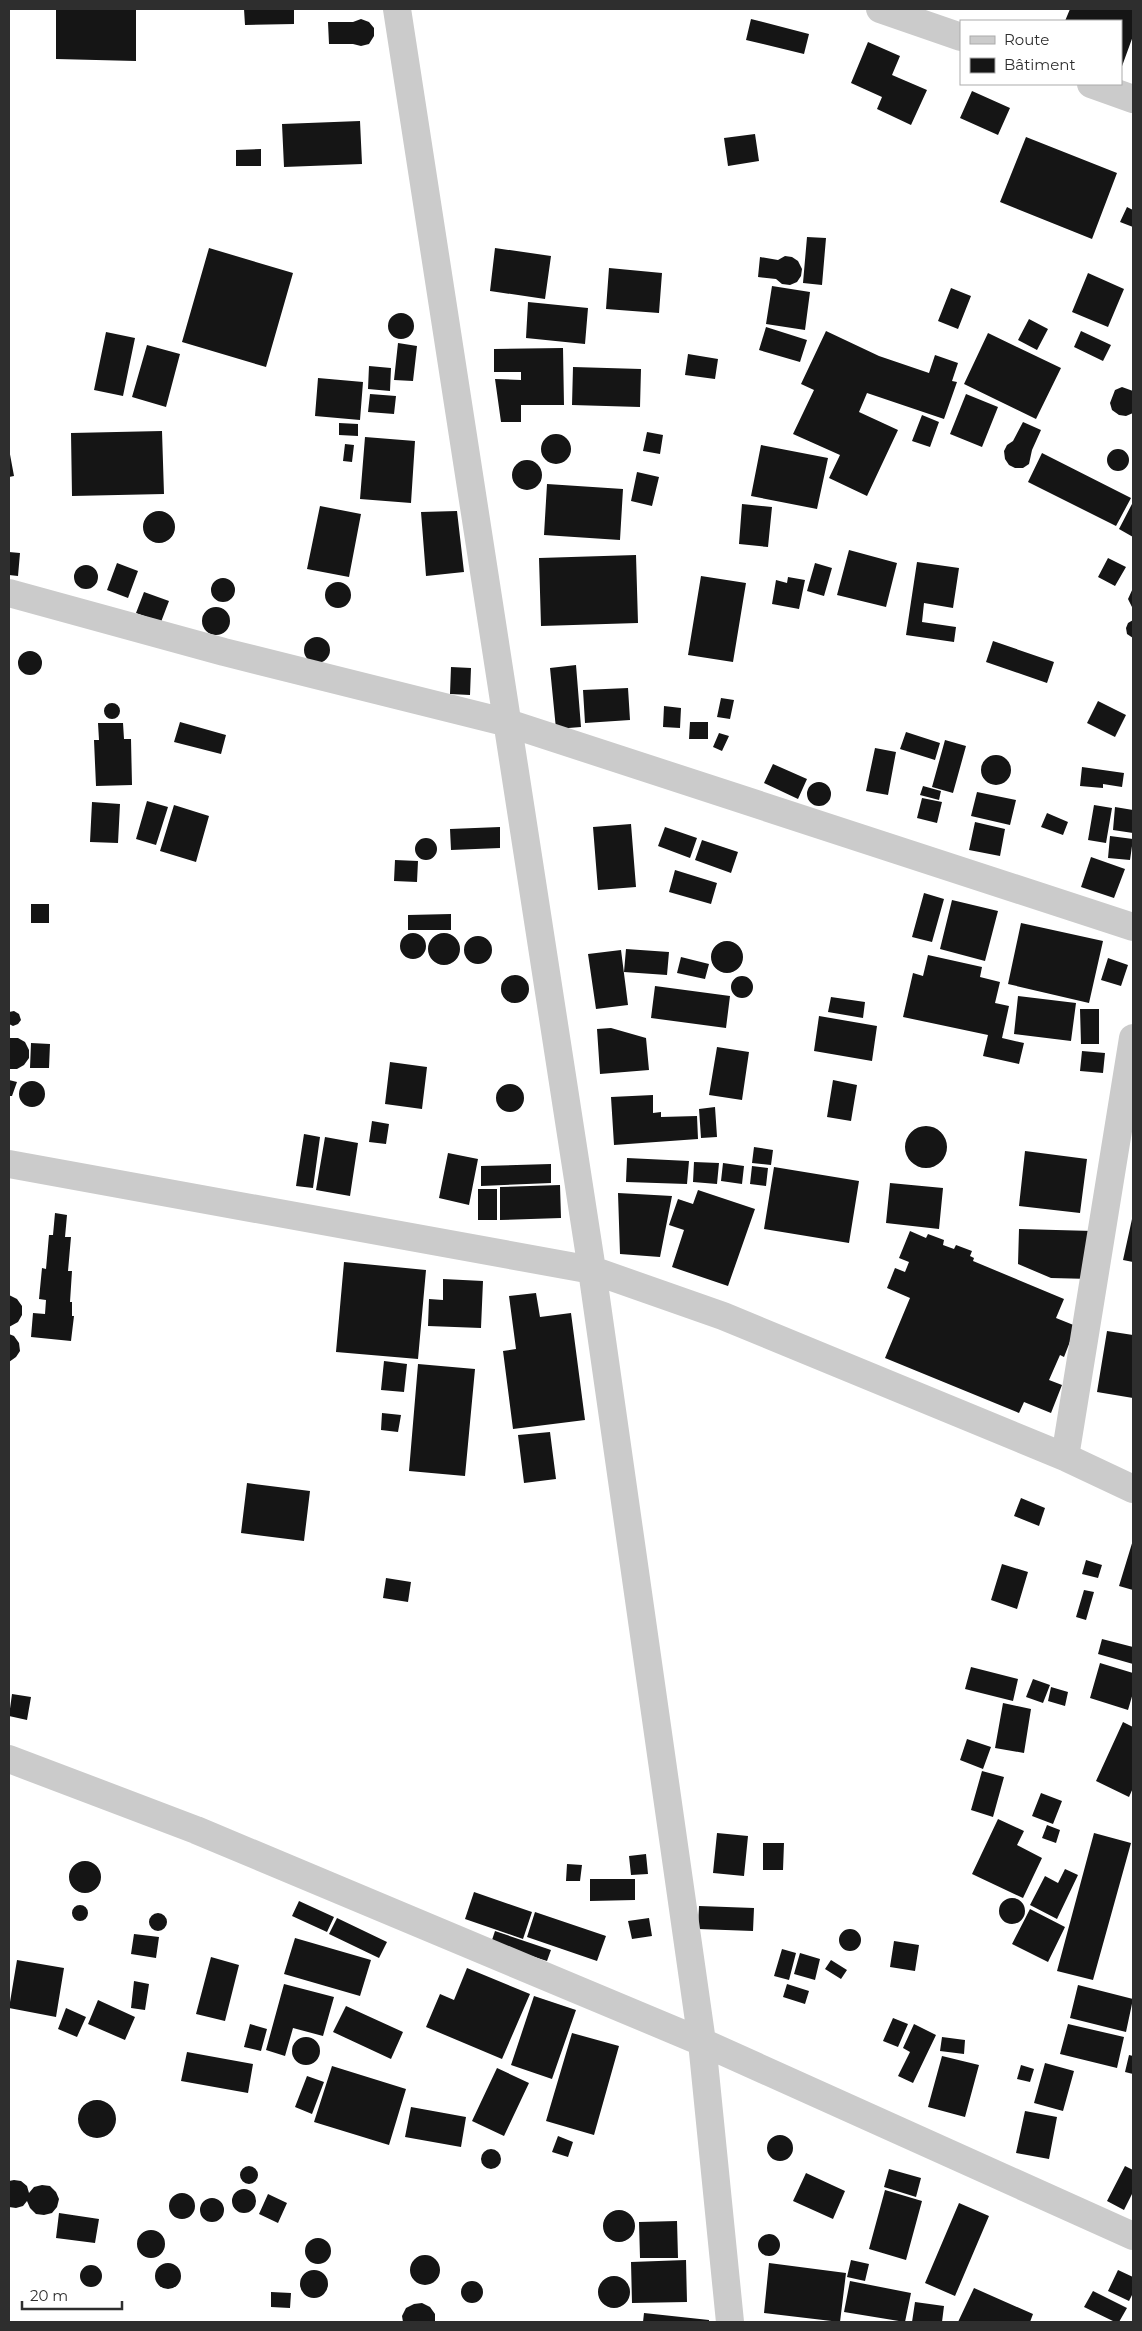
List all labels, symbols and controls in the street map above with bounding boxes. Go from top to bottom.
legend [960,20,1122,85]
text: Route [1004,30,1049,49]
text: Bâtiment [1004,55,1076,74]
scale bar [22,2278,122,2310]
text: 20 m [30,2286,68,2305]

